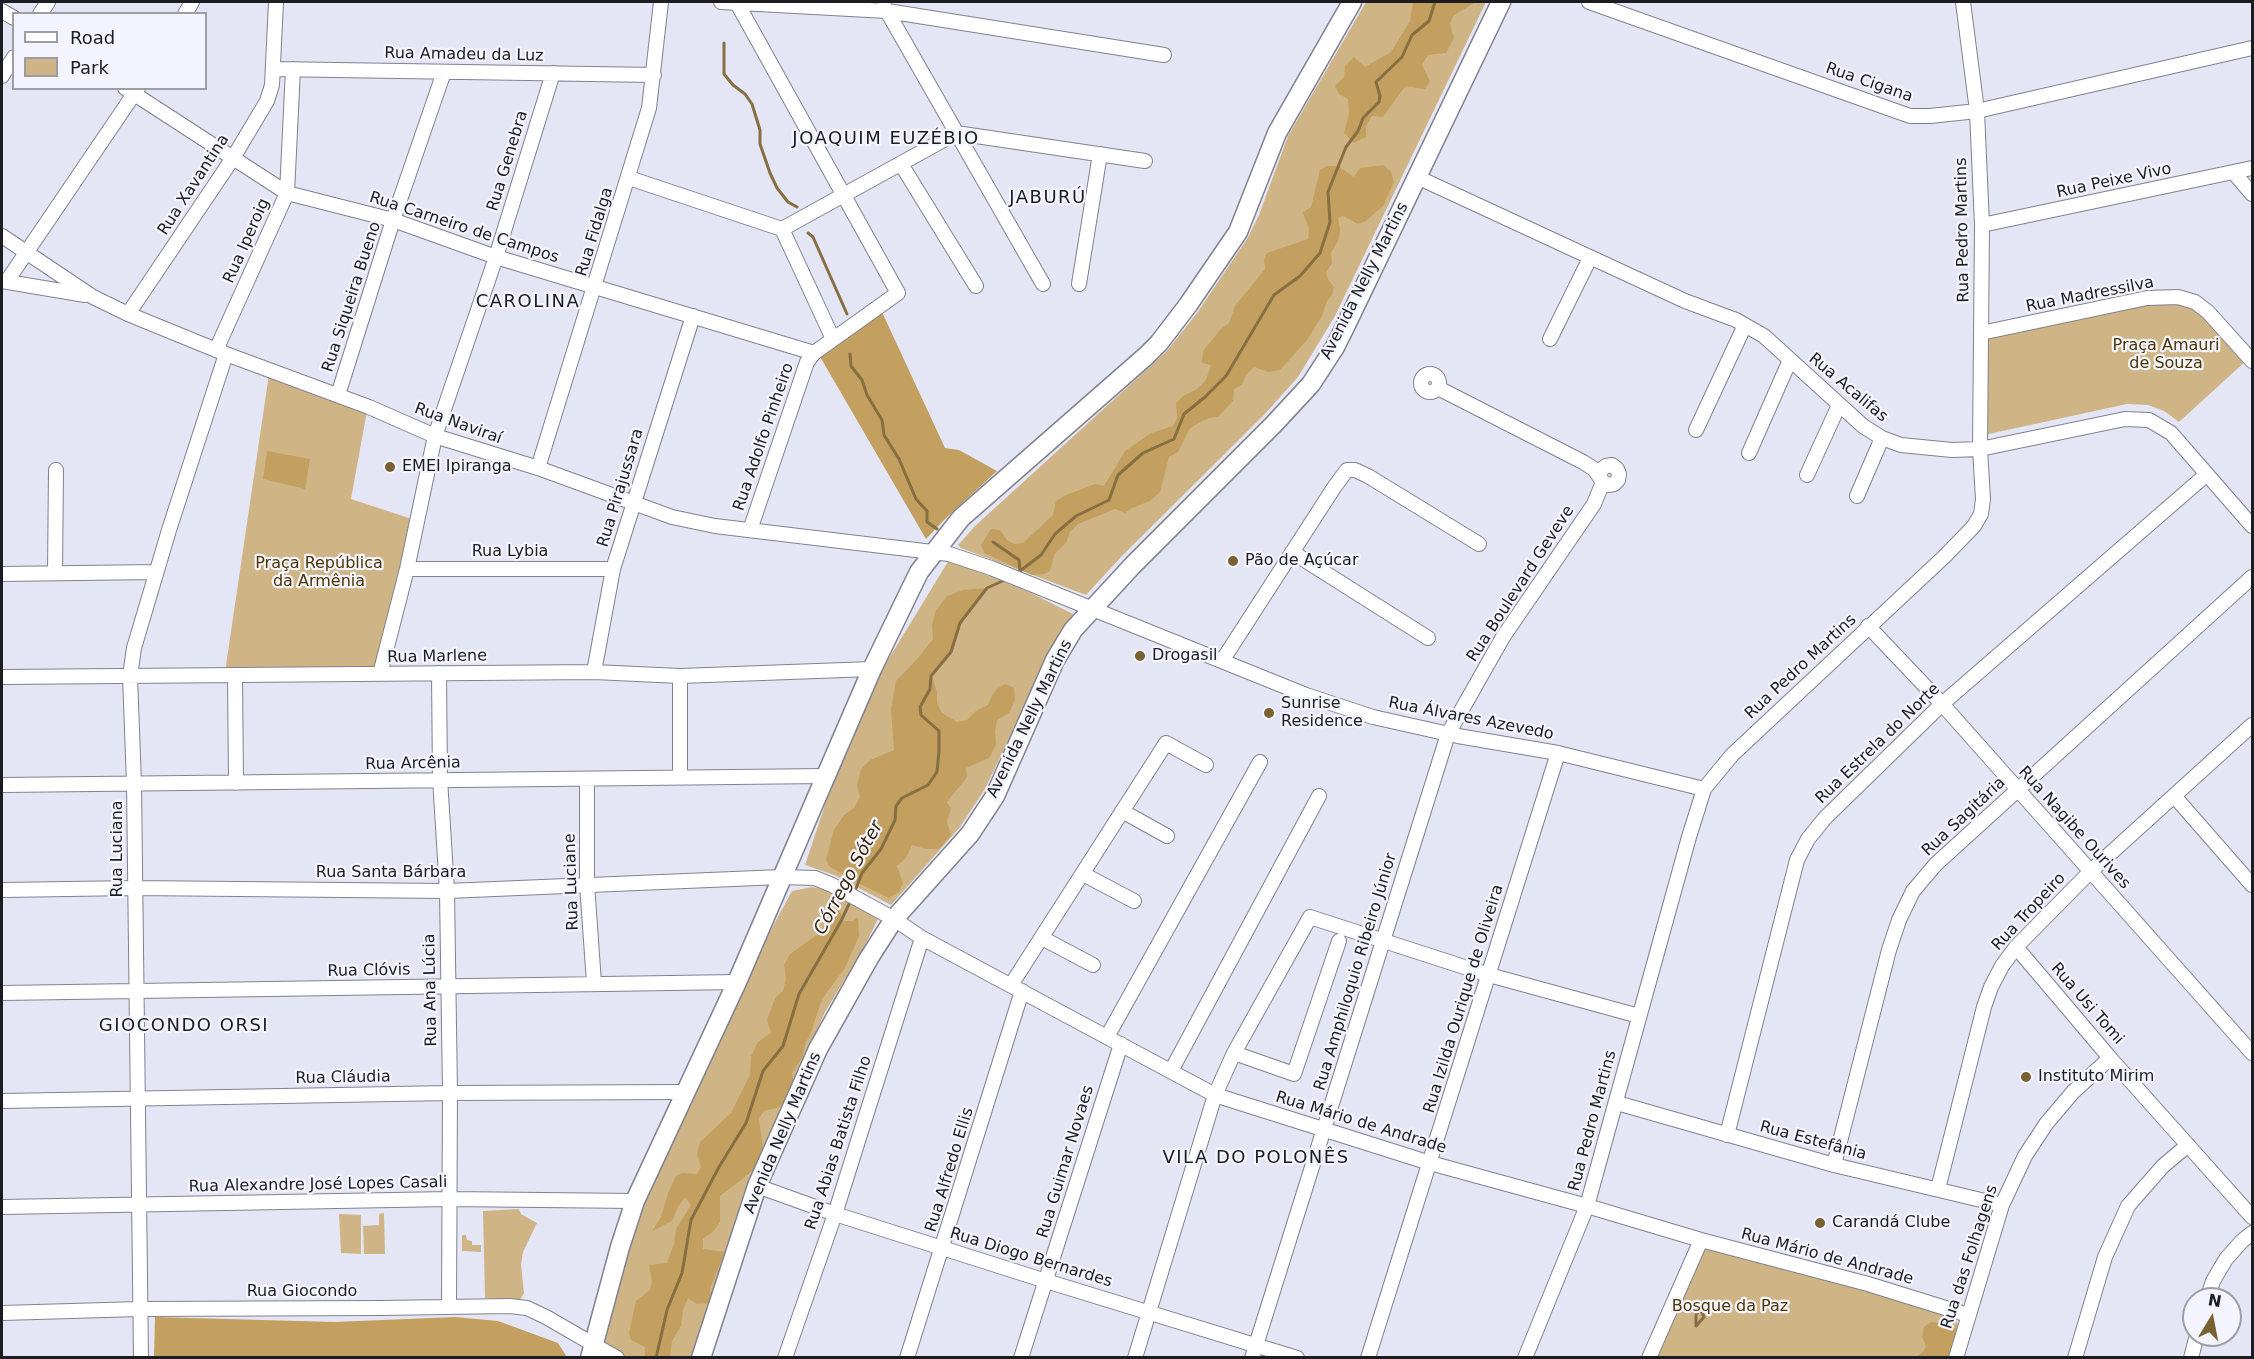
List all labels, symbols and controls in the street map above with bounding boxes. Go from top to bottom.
legend [12,12,207,90]
text: Road [70,27,115,48]
street label: Rua Amadeu da Luz [384,44,544,66]
text: Park [70,57,109,78]
street label: Rua Cigana [1823,59,1915,107]
street label: Rua Genebra [484,108,532,214]
district label: JOAQUIM EUZÉBIO [792,128,980,150]
street label: Rua Xavantina [154,131,234,239]
street label: Rua Pedro Martins [1952,157,1974,303]
street label: Rua Peixe Vivo [2055,159,2173,203]
street label: Rua Fidalga [572,185,618,279]
district label: JABURÚ [1009,187,1087,209]
street label: Rua Carneiro de Campos [367,188,561,268]
street label: Rua Iperoig [220,196,274,286]
street label: Avenida Nelly Martins [1317,199,1413,363]
street label: Rua Siqueira Bueno [319,219,385,375]
street label: Rua Madressilva [2024,273,2156,317]
district label: CAROLINA [476,291,580,313]
park label: Praça Amauri de Souza [2113,336,2219,374]
street label: Rua Acalifas [1805,349,1891,427]
street label: Rua Adolfo Pinheiro [730,360,798,514]
street label: Rua Naviraí [412,399,504,449]
street label: Rua Pirajussara [594,426,648,550]
place label: EMEI Ipiranga [402,457,512,477]
marker: EMEI Ipiranga [383,460,397,474]
street label: Rua Boulevard Geveve [1463,502,1579,666]
street label: Rua Lybia [472,542,548,562]
place label: Pão de Açúcar [1245,551,1358,571]
park label: Praça República da Armênia [255,554,383,592]
marker: Pão de Açúcar [1226,554,1240,568]
street label: Rua Pedro Martins [1741,611,1861,723]
street label: Avenida Nelly Martins [983,637,1077,801]
place label: Drogasil [1152,646,1218,666]
street label: Rua Marlene [387,647,487,667]
marker: Drogasil [1133,649,1147,663]
street label: Rua Estrela do Norte [1812,680,1944,808]
place label: Sunrise Residence [1281,694,1363,732]
street label: Rua Álvares Azevedo [1387,694,1555,744]
marker: Sunrise Residence [1262,706,1276,720]
street label: Rua Arcênia [365,754,461,774]
street label: Rua Nagibe Ourives [2014,763,2134,893]
street label: Rua Sagitária [1918,774,2010,860]
street label: Rua Luciana [108,800,128,898]
water label: Córrego Sóter [810,817,888,939]
street label: Rua Luciane [561,833,583,931]
street label: Rua Amphiloquio Ribeiro Júnior [1311,851,1401,1093]
street label: Rua Santa Bárbara [316,863,466,883]
street label: Rua Tropeiro [1988,869,2070,955]
street label: Rua Izilda Ourique de Oliveira [1420,882,1508,1116]
street label: Rua Ana Lúcia [420,933,442,1047]
street label: Rua Usi Tomi [2046,959,2128,1049]
street label: Rua Clóvis [327,961,411,981]
district label: GIOCONDO ORSI [99,1015,269,1037]
street label: Rua Pedro Martins [1565,1048,1621,1194]
street label: Avenida Nelly Martins [740,1049,826,1217]
street label: Rua Abias Batista Filho [802,1053,876,1233]
place label: Instituto Mirim [2038,1067,2154,1087]
street label: Rua Cláudia [295,1068,391,1088]
marker: Instituto Mirim [2019,1070,2033,1084]
street label: Rua Guimar Novaes [1034,1083,1098,1241]
street label: Rua Mário de Andrade [1273,1088,1449,1158]
street label: Rua Alfredo Ellis [922,1105,978,1235]
street label: Rua Estefânia [1757,1118,1869,1164]
district label: VILA DO POLONÊS [1162,1147,1350,1169]
street label: Rua Alexandre José Lopes Casali [188,1173,448,1197]
street label: Rua das Folhagens [1938,1183,2002,1331]
place label: Carandá Clube [1832,1213,1950,1233]
marker: Carandá Clube [1813,1216,1827,1230]
street label: Rua Diogo Bernardes [948,1224,1114,1292]
street label: Rua Mário de Andrade [1739,1225,1915,1289]
street label: Rua Giocondo [247,1282,357,1302]
north arrow [2182,1287,2242,1347]
text: N [2207,1290,2223,1311]
park label: Bosque da Paz [1672,1297,1788,1317]

